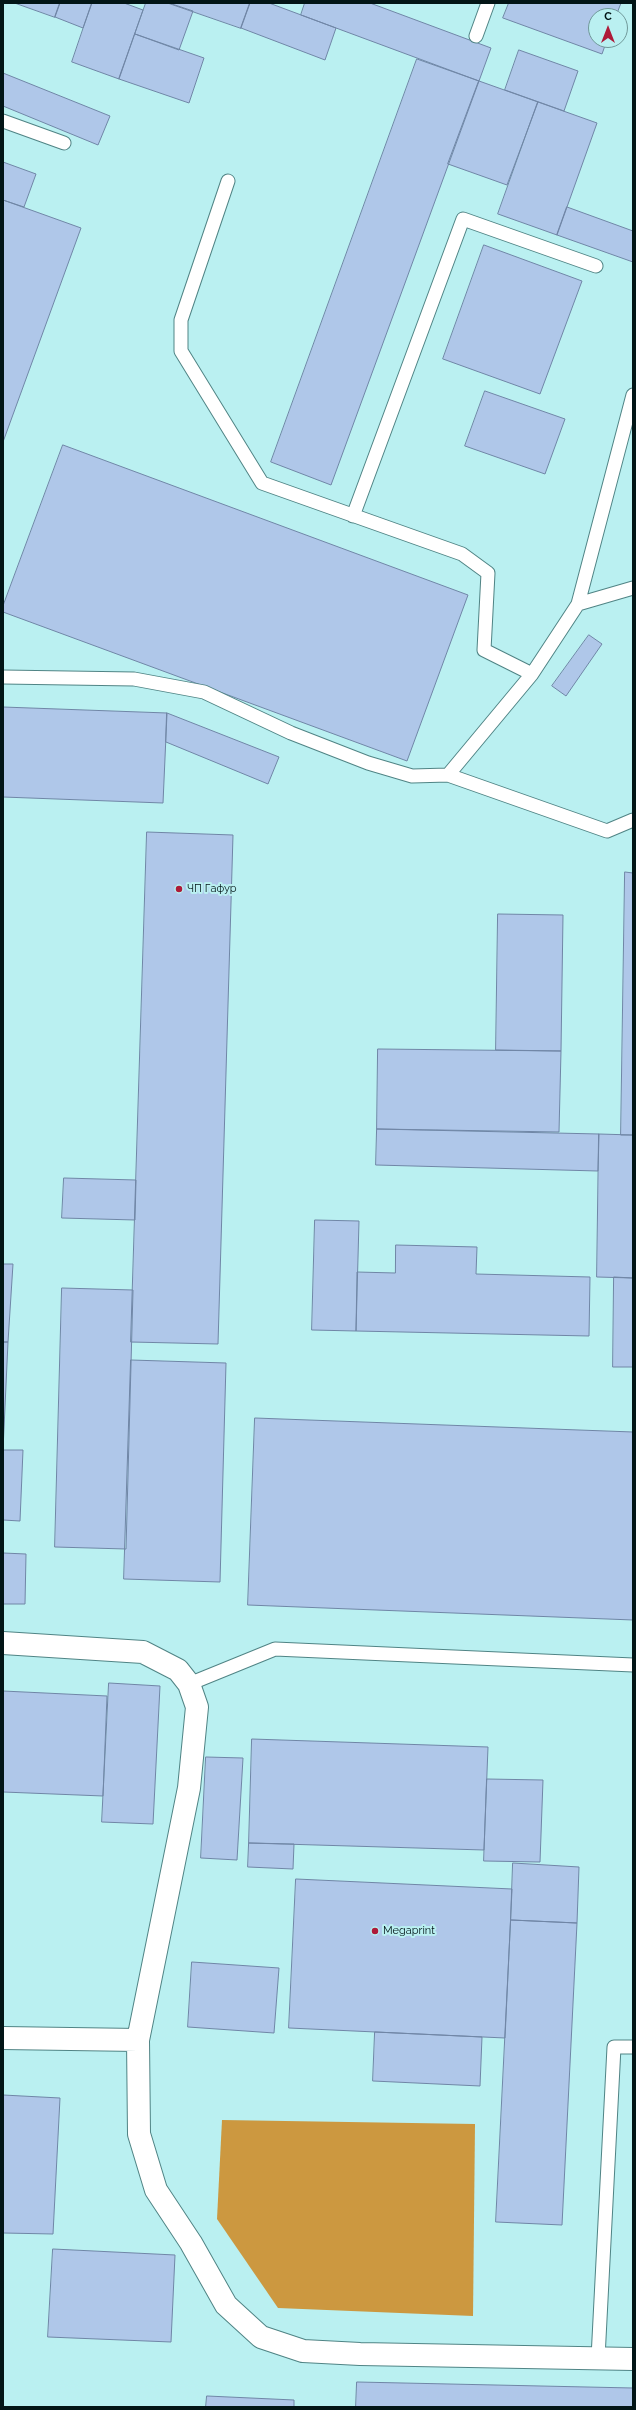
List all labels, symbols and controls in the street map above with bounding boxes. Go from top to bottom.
north arrow [588,8,628,48]
text: С [604,10,612,23]
place label: ЧП Гафур [187,882,237,896]
marker: ЧП Гафур [174,884,184,894]
place label: Megaprint [383,1924,435,1938]
marker: Megaprint [370,1926,380,1936]

